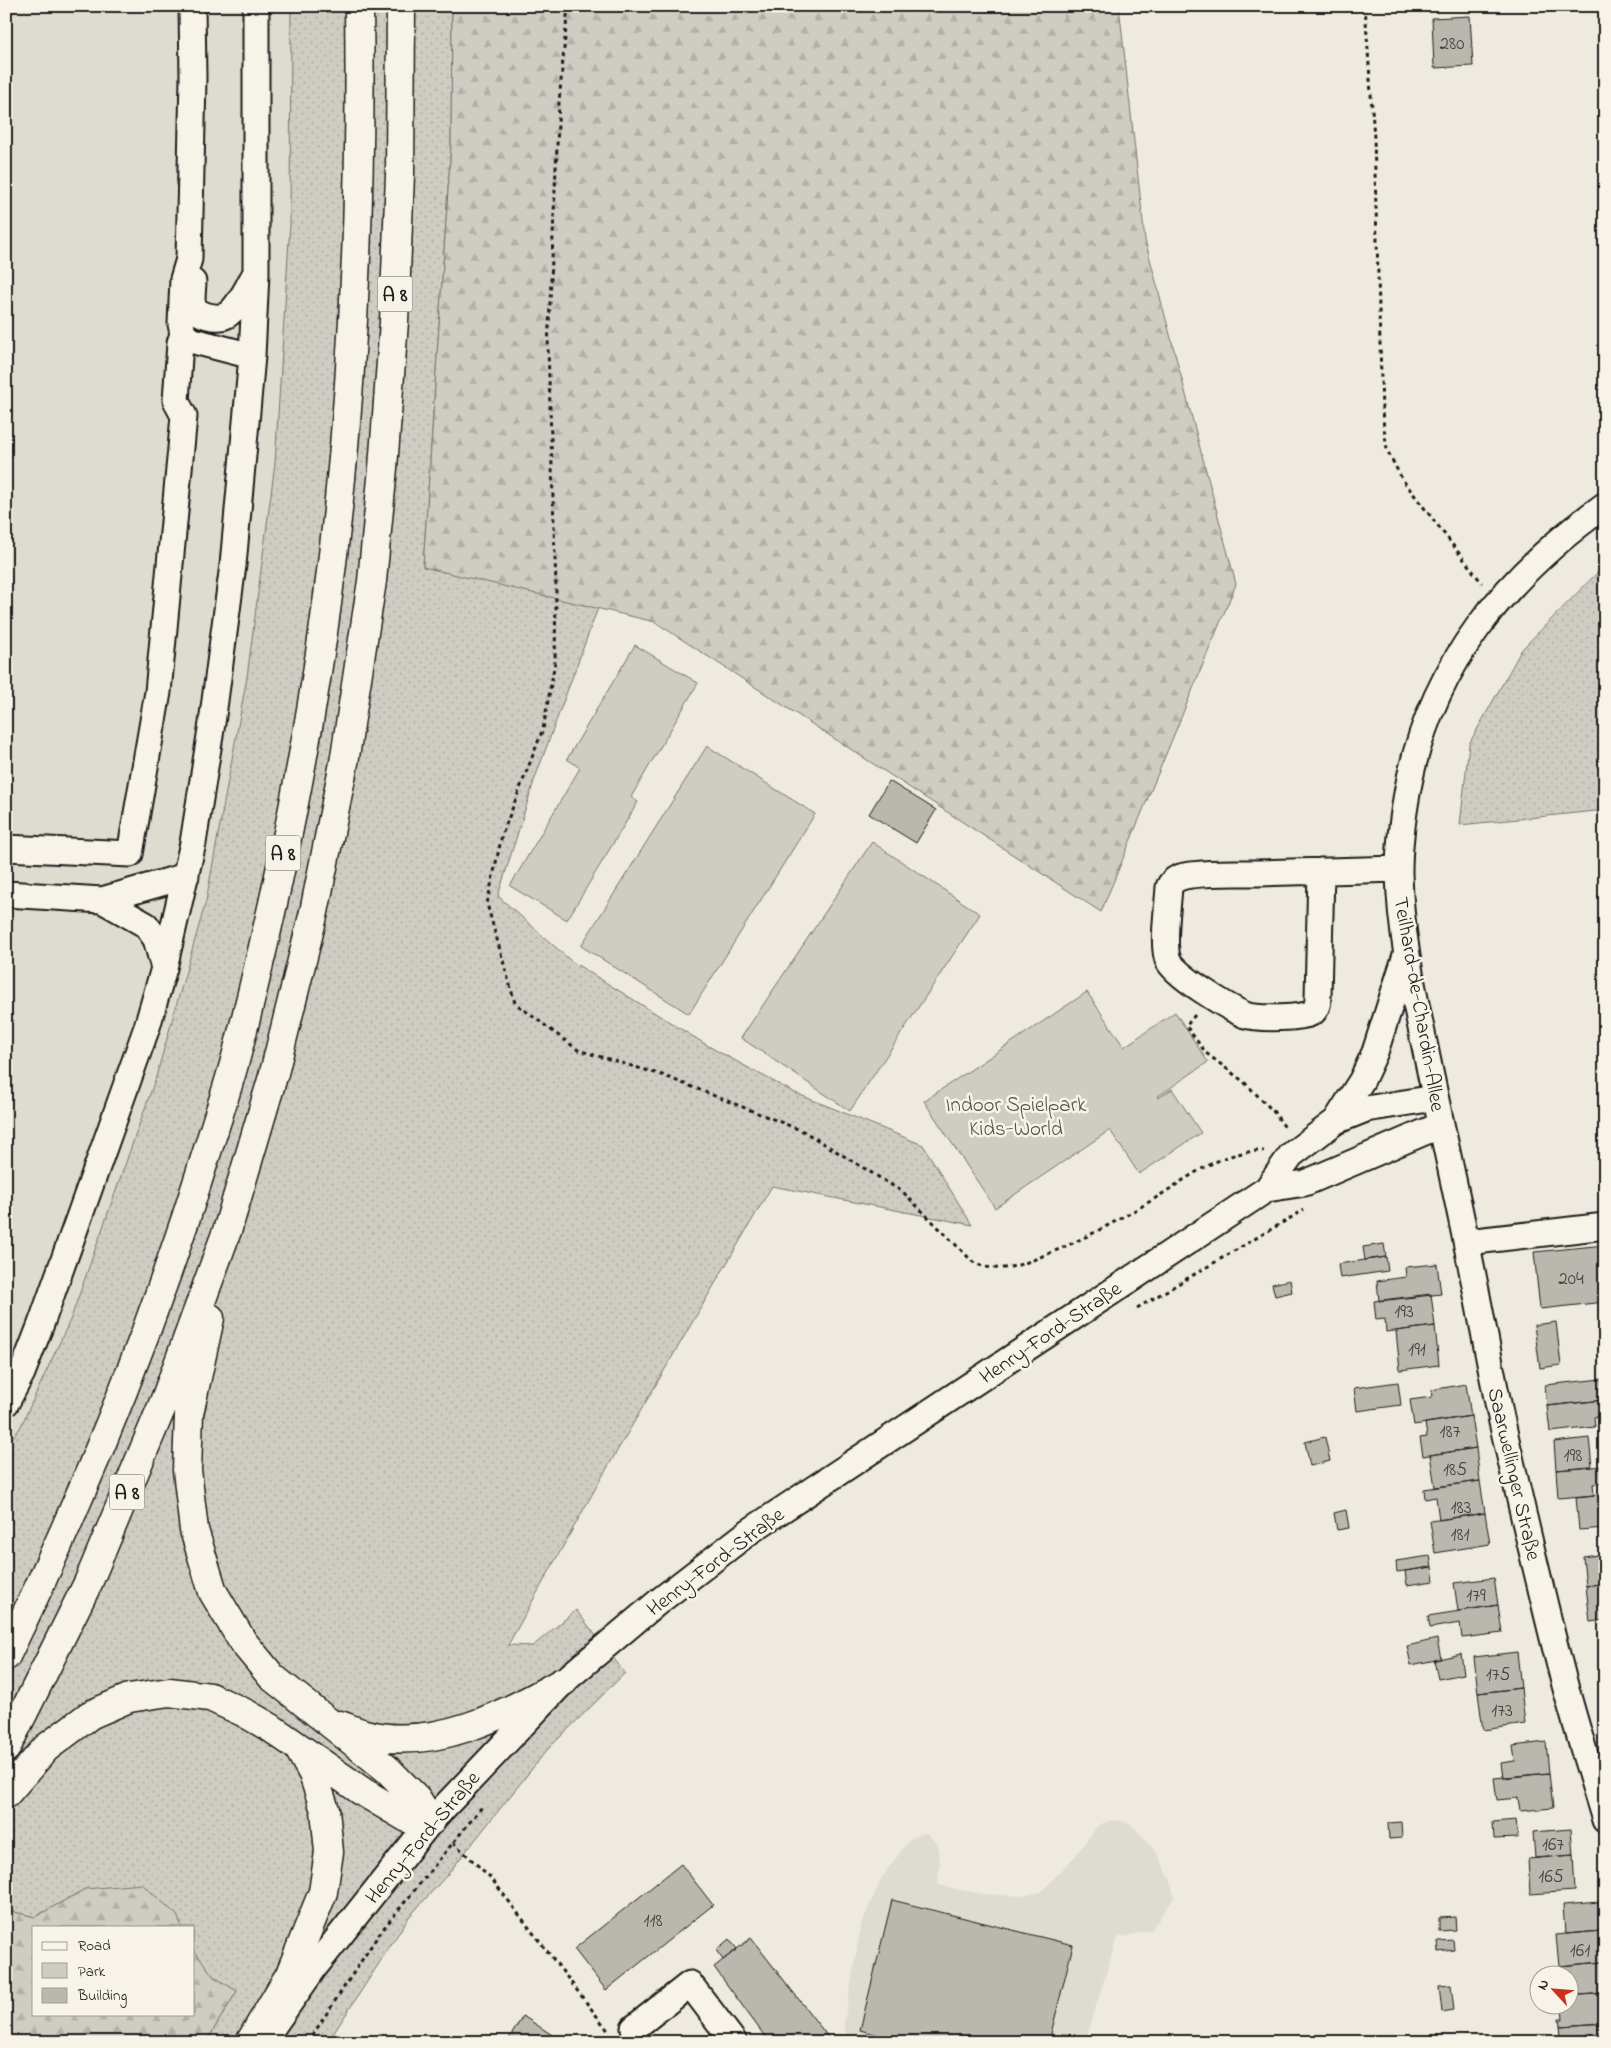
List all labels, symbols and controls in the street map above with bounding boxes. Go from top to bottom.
house number: 280 [1440,31,1464,58]
road number: A 8 [378,276,412,312]
road number: A 8 [266,836,300,870]
street label: Teilhard-de-Chardin-Allee [1384,895,1452,1115]
park label: Indoor Spielpark Kids-World [946,1091,1087,1145]
house number: 204 [1558,1266,1584,1293]
street label: Henry-Ford-Straße [974,1275,1130,1394]
house number: 193 [1394,1299,1414,1326]
house number: 191 [1408,1337,1426,1364]
street label: Saarwellinger Straße [1477,1385,1548,1565]
house number: 187 [1440,1419,1461,1446]
house number: 198 [1564,1443,1582,1470]
house number: 185 [1443,1457,1467,1484]
road number: A 8 [110,1474,144,1510]
house number: 183 [1450,1495,1472,1522]
street label: Henry-Ford-Straße [641,1500,793,1626]
house number: 181 [1450,1522,1470,1549]
house number: 179 [1466,1583,1486,1610]
house number: 175 [1486,1662,1510,1689]
house number: 173 [1491,1698,1513,1725]
street label: Henry-Ford-Straße [359,1765,490,1913]
house number: 167 [1542,1832,1564,1859]
house number: 165 [1538,1864,1564,1891]
house number: 118 [643,1908,663,1935]
legend [32,1926,195,2016]
text: Road [78,1935,111,1957]
house number: 161 [1570,1938,1590,1965]
text: Park [78,1961,106,1983]
north arrow [1528,1966,1578,2016]
text: N [1532,1976,1555,1994]
text: Building [77,1985,127,2008]

